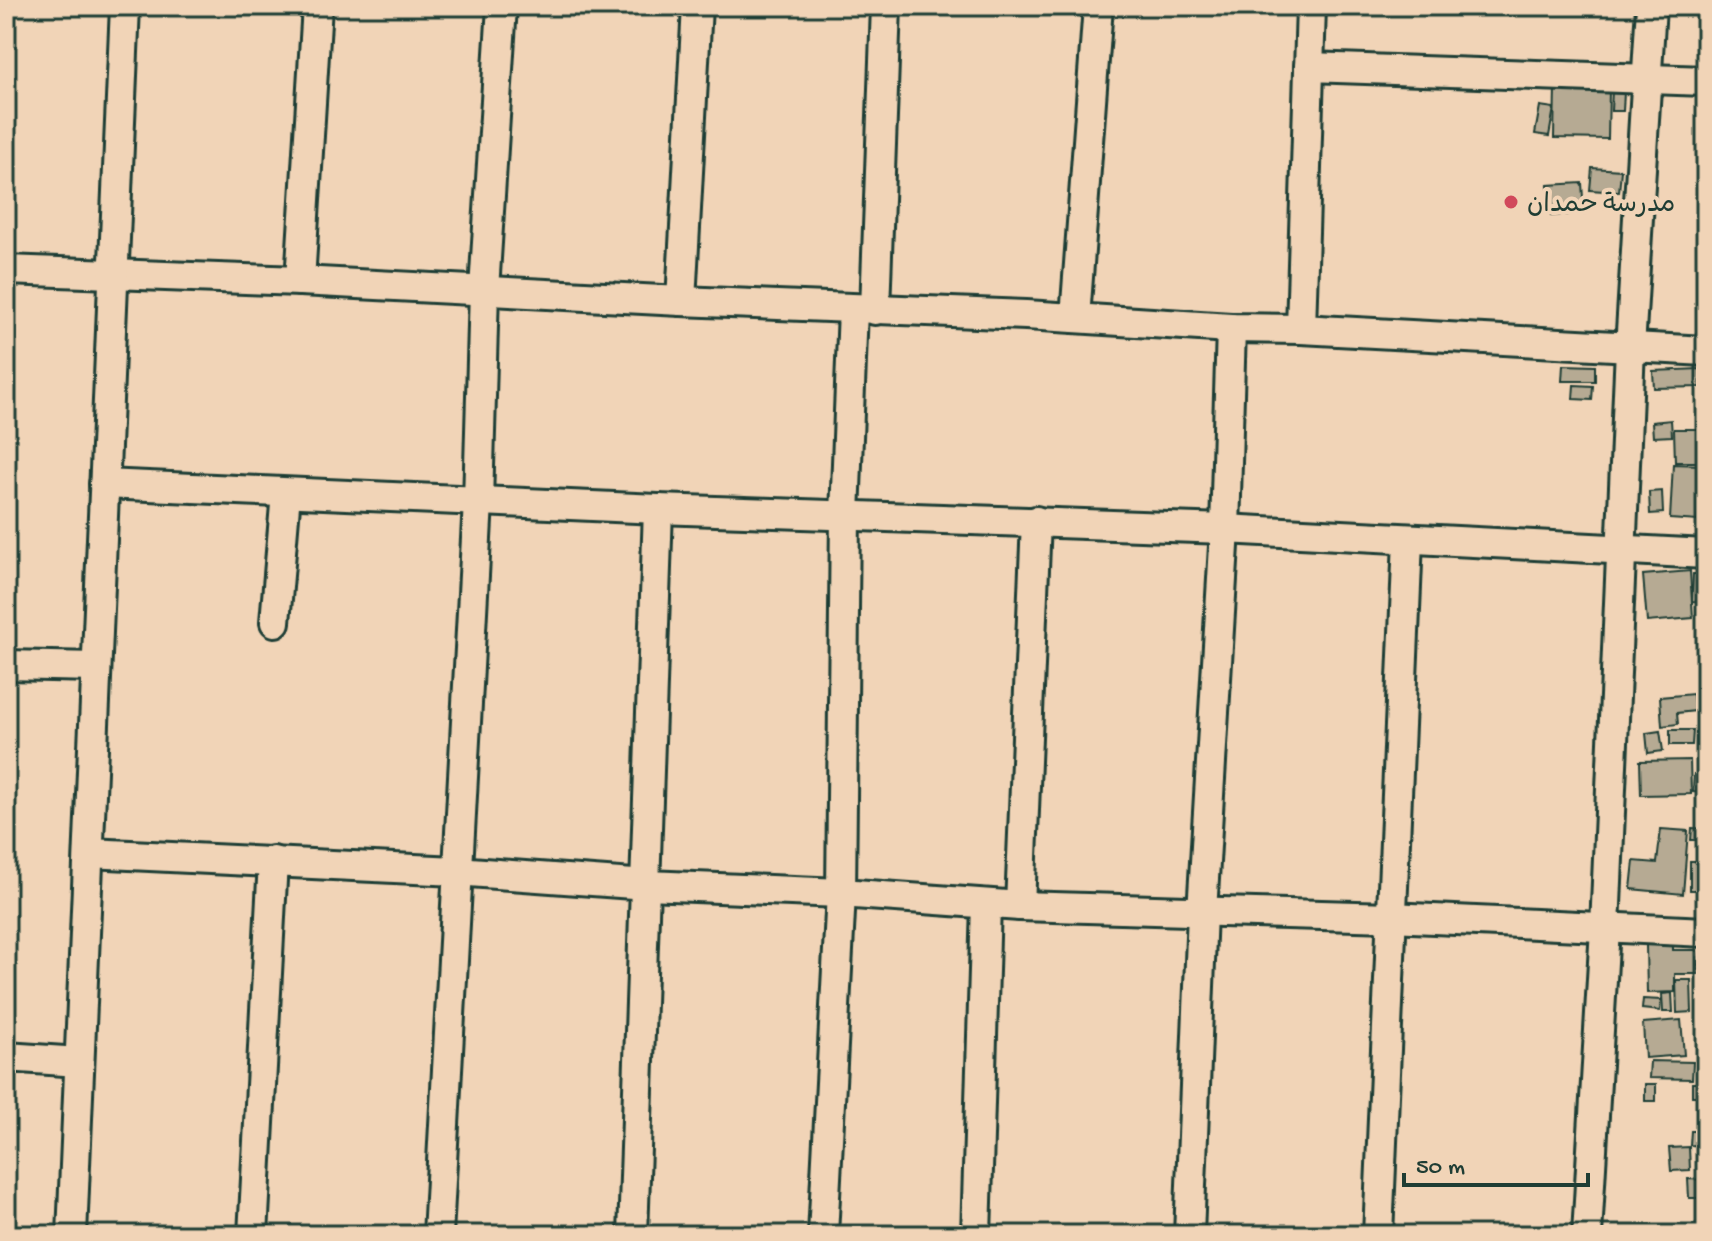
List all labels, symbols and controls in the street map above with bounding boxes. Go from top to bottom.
place label: مدرسة حمدان [1527,191,1675,222]
marker: مدرسة حمدان [1502,193,1520,211]
scale bar [1404,1137,1588,1187]
text: 50 m [1416,1154,1465,1183]

